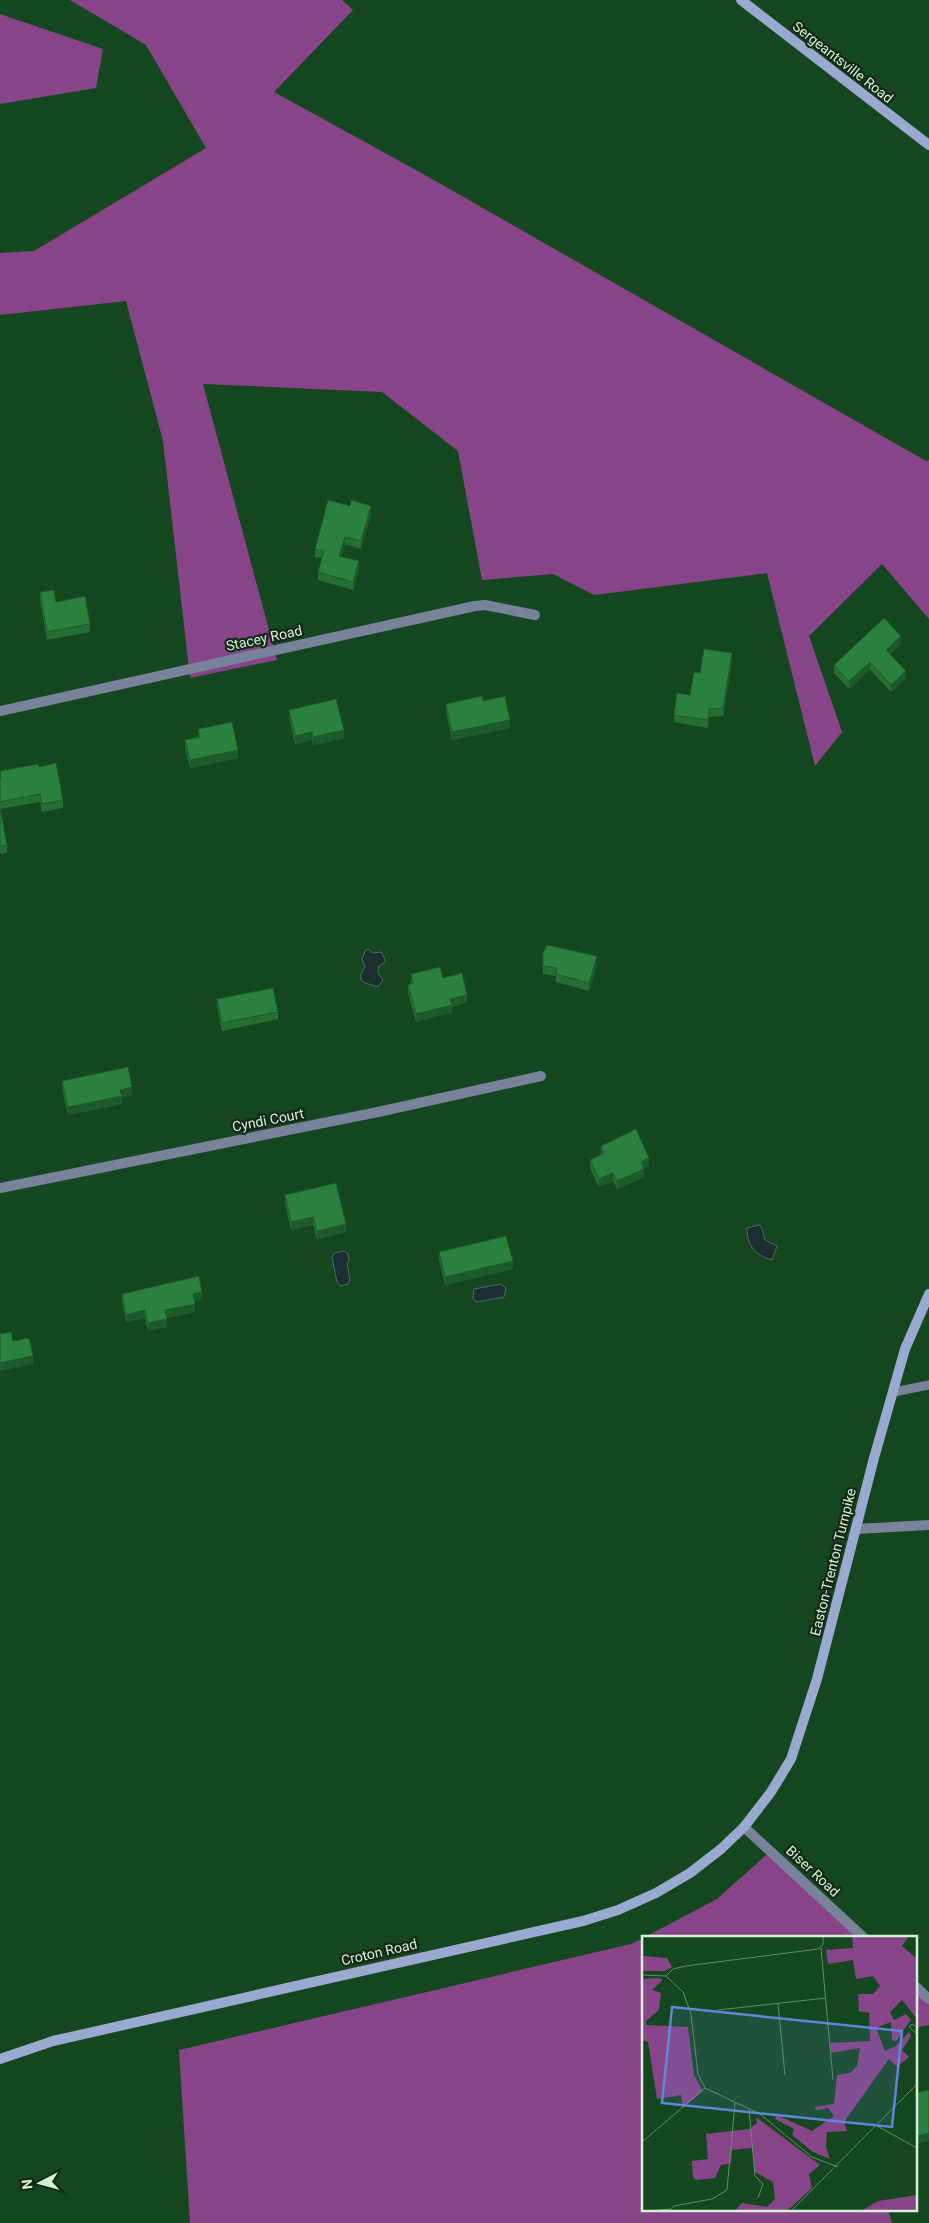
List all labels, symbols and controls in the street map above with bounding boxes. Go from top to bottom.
street label: Sergeantsville Road [790,18,896,106]
street label: Stacey Road [224,622,304,654]
street label: Cyndi Court [231,1105,306,1135]
street label: Easton-Trenton Turnpike [807,1487,859,1637]
street label: Biser Road [783,1842,843,1900]
street label: Croton Road [339,1935,419,1969]
inset map [642,1936,916,2210]
north arrow [15,2158,65,2208]
text: N [19,2179,36,2190]

